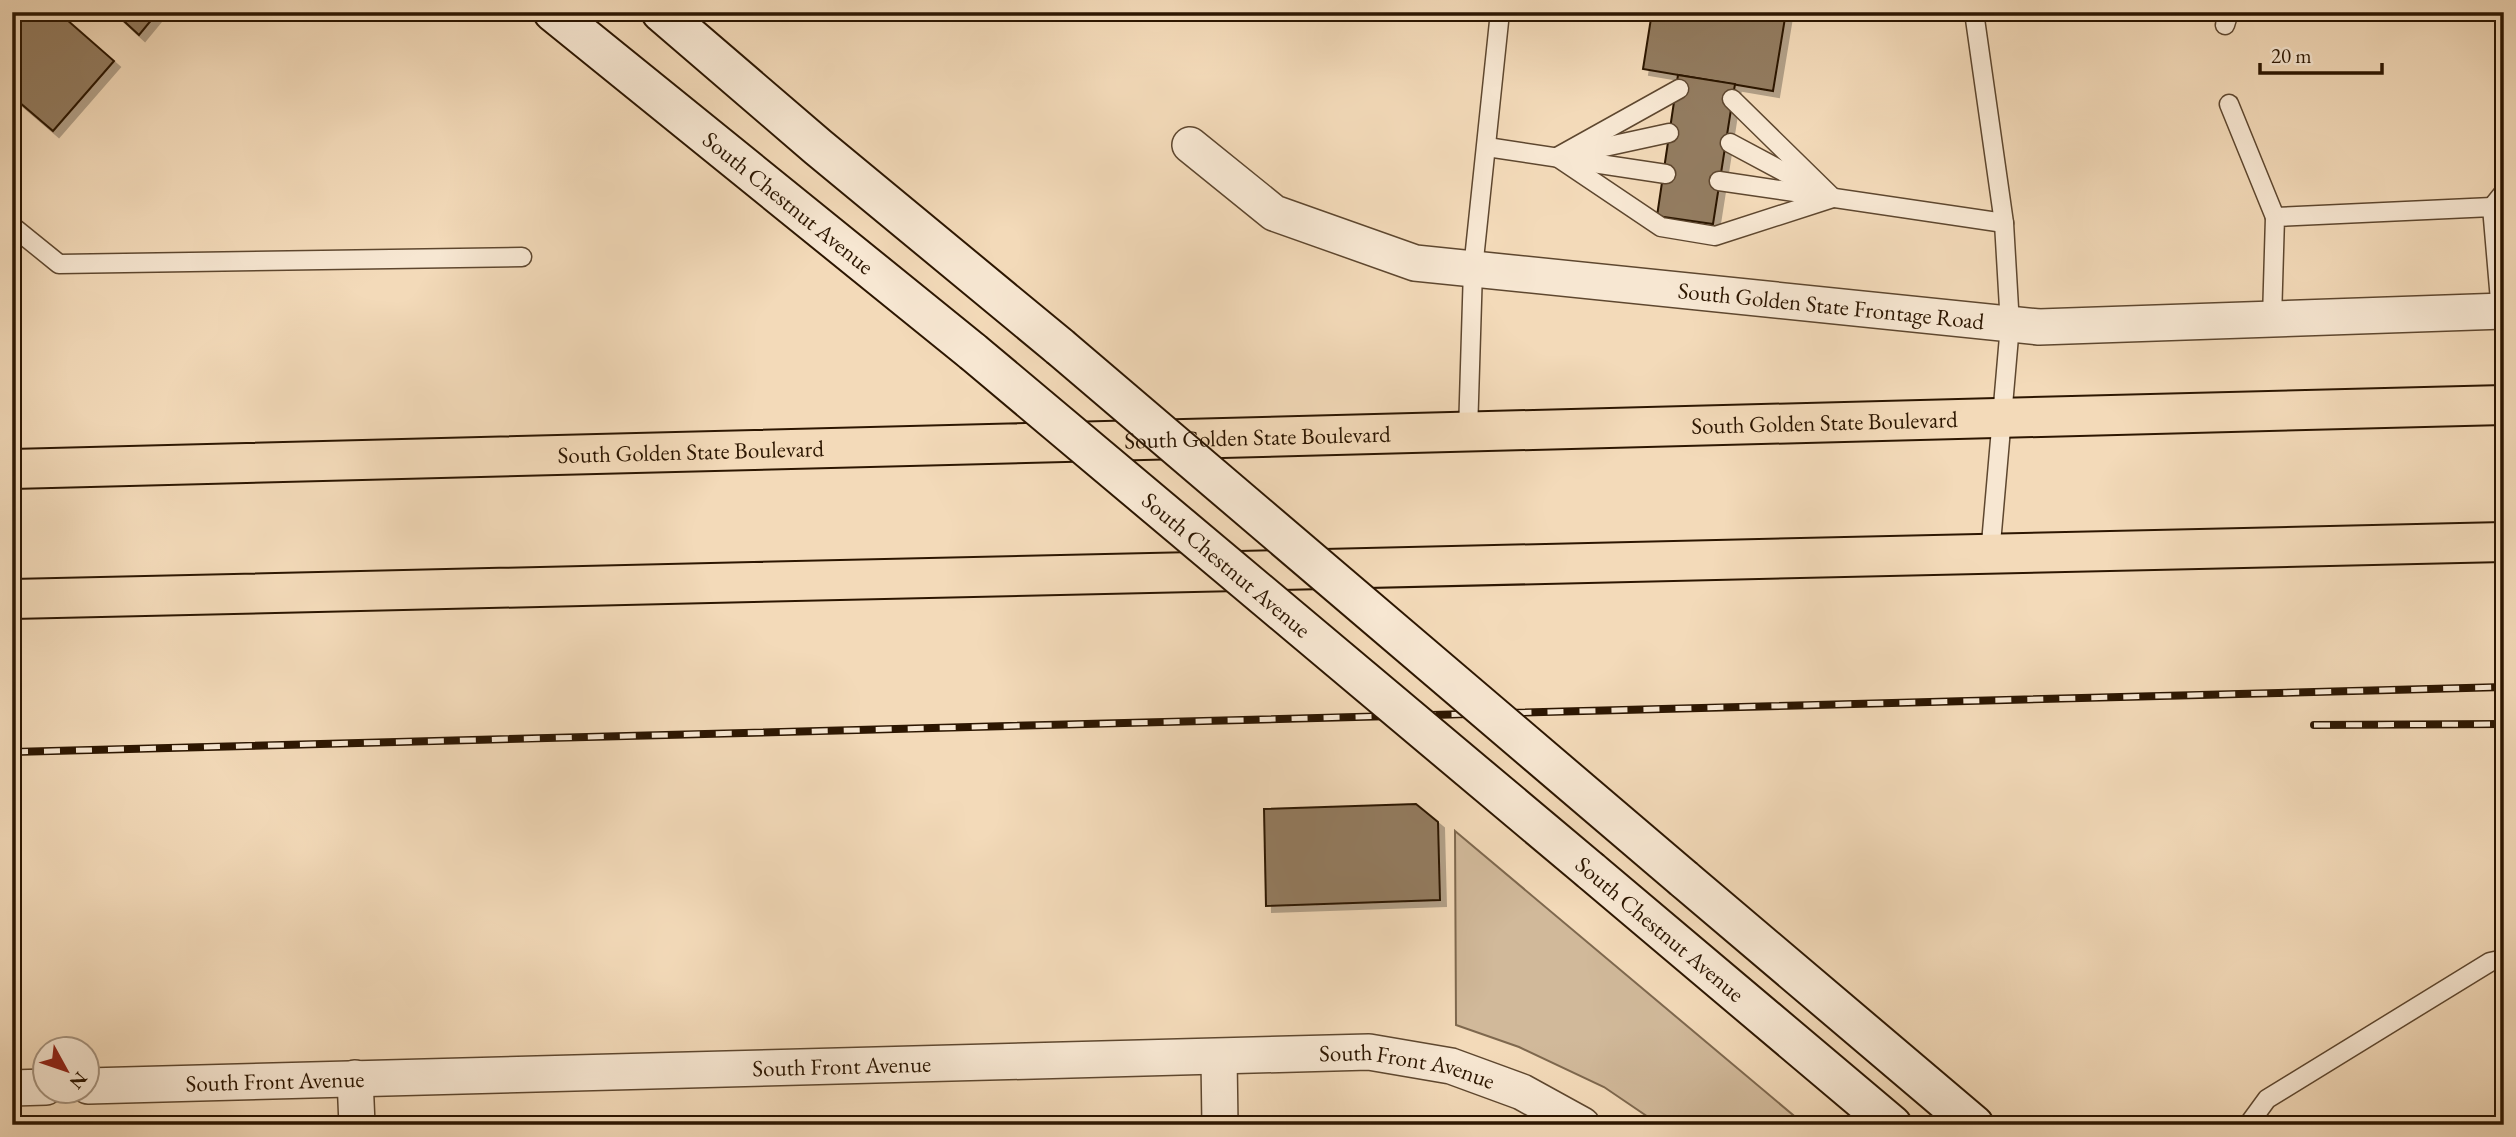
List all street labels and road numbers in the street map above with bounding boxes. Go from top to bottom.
street label: South Chestnut Avenue [697,124,880,281]
street label: South Golden State Frontage Road [1676,275,1986,336]
street label: South Golden State Boulevard [1691,404,1958,441]
street label: South Golden State Boulevard [1124,419,1392,455]
street label: South Golden State Boulevard [557,433,825,470]
street label: South Chestnut Avenue [1136,485,1317,645]
street label: South Chestnut Avenue [1569,849,1751,1009]
street label: South Front Avenue [1319,1037,1499,1096]
street label: South Front Avenue [752,1049,932,1083]
street label: South Front Avenue [185,1064,365,1098]

